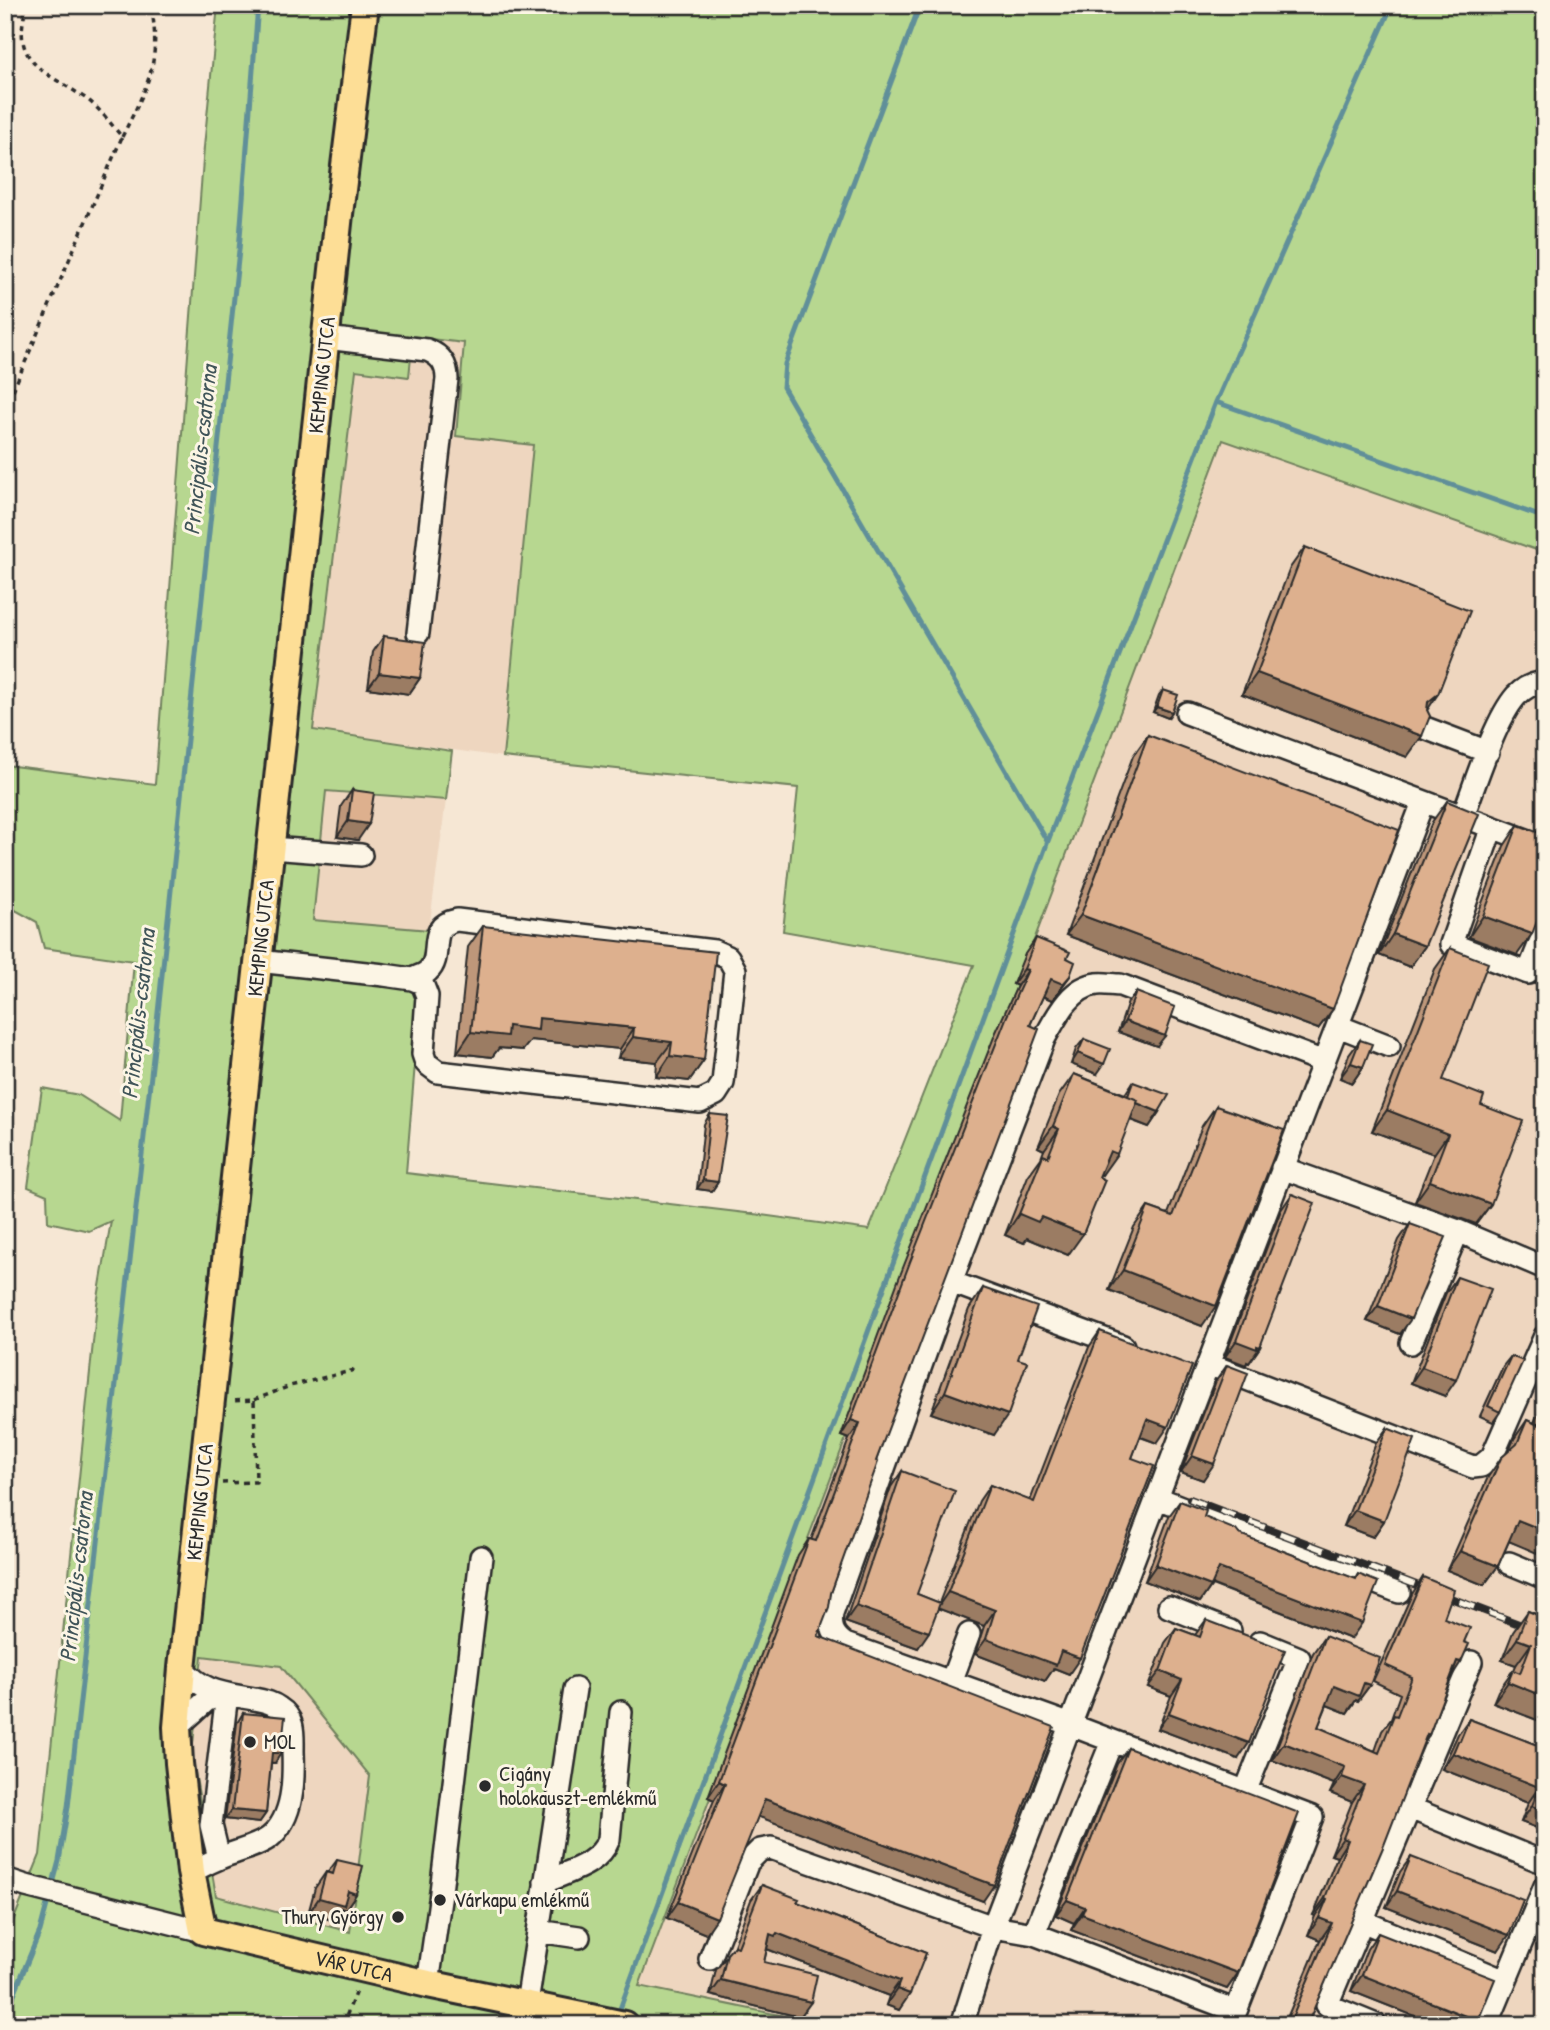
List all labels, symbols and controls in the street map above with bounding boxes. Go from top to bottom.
street label: KEMPING UTCA [301,315,342,435]
water label: Principális-csatorna [175,362,225,536]
street label: KEMPING UTCA [240,878,281,998]
water label: Principális-csatorna [113,926,163,1100]
street label: KEMPING UTCA [179,1442,220,1562]
water label: Principális-csatorna [51,1489,101,1663]
place label: MOL [264,1727,296,1756]
marker: MOL [242,1734,258,1750]
place label: Cigány holokauszt-emlékmű [499,1759,657,1812]
marker: Cigány holokauszt-emlékmű [477,1778,493,1794]
place label: Várkapu emlékmű [454,1885,590,1914]
marker: Várkapu emlékmű [432,1892,448,1908]
place label: Thury György [281,1902,384,1931]
marker: Thury György [390,1909,406,1925]
street label: VÁR UTCA [312,1943,396,1989]

